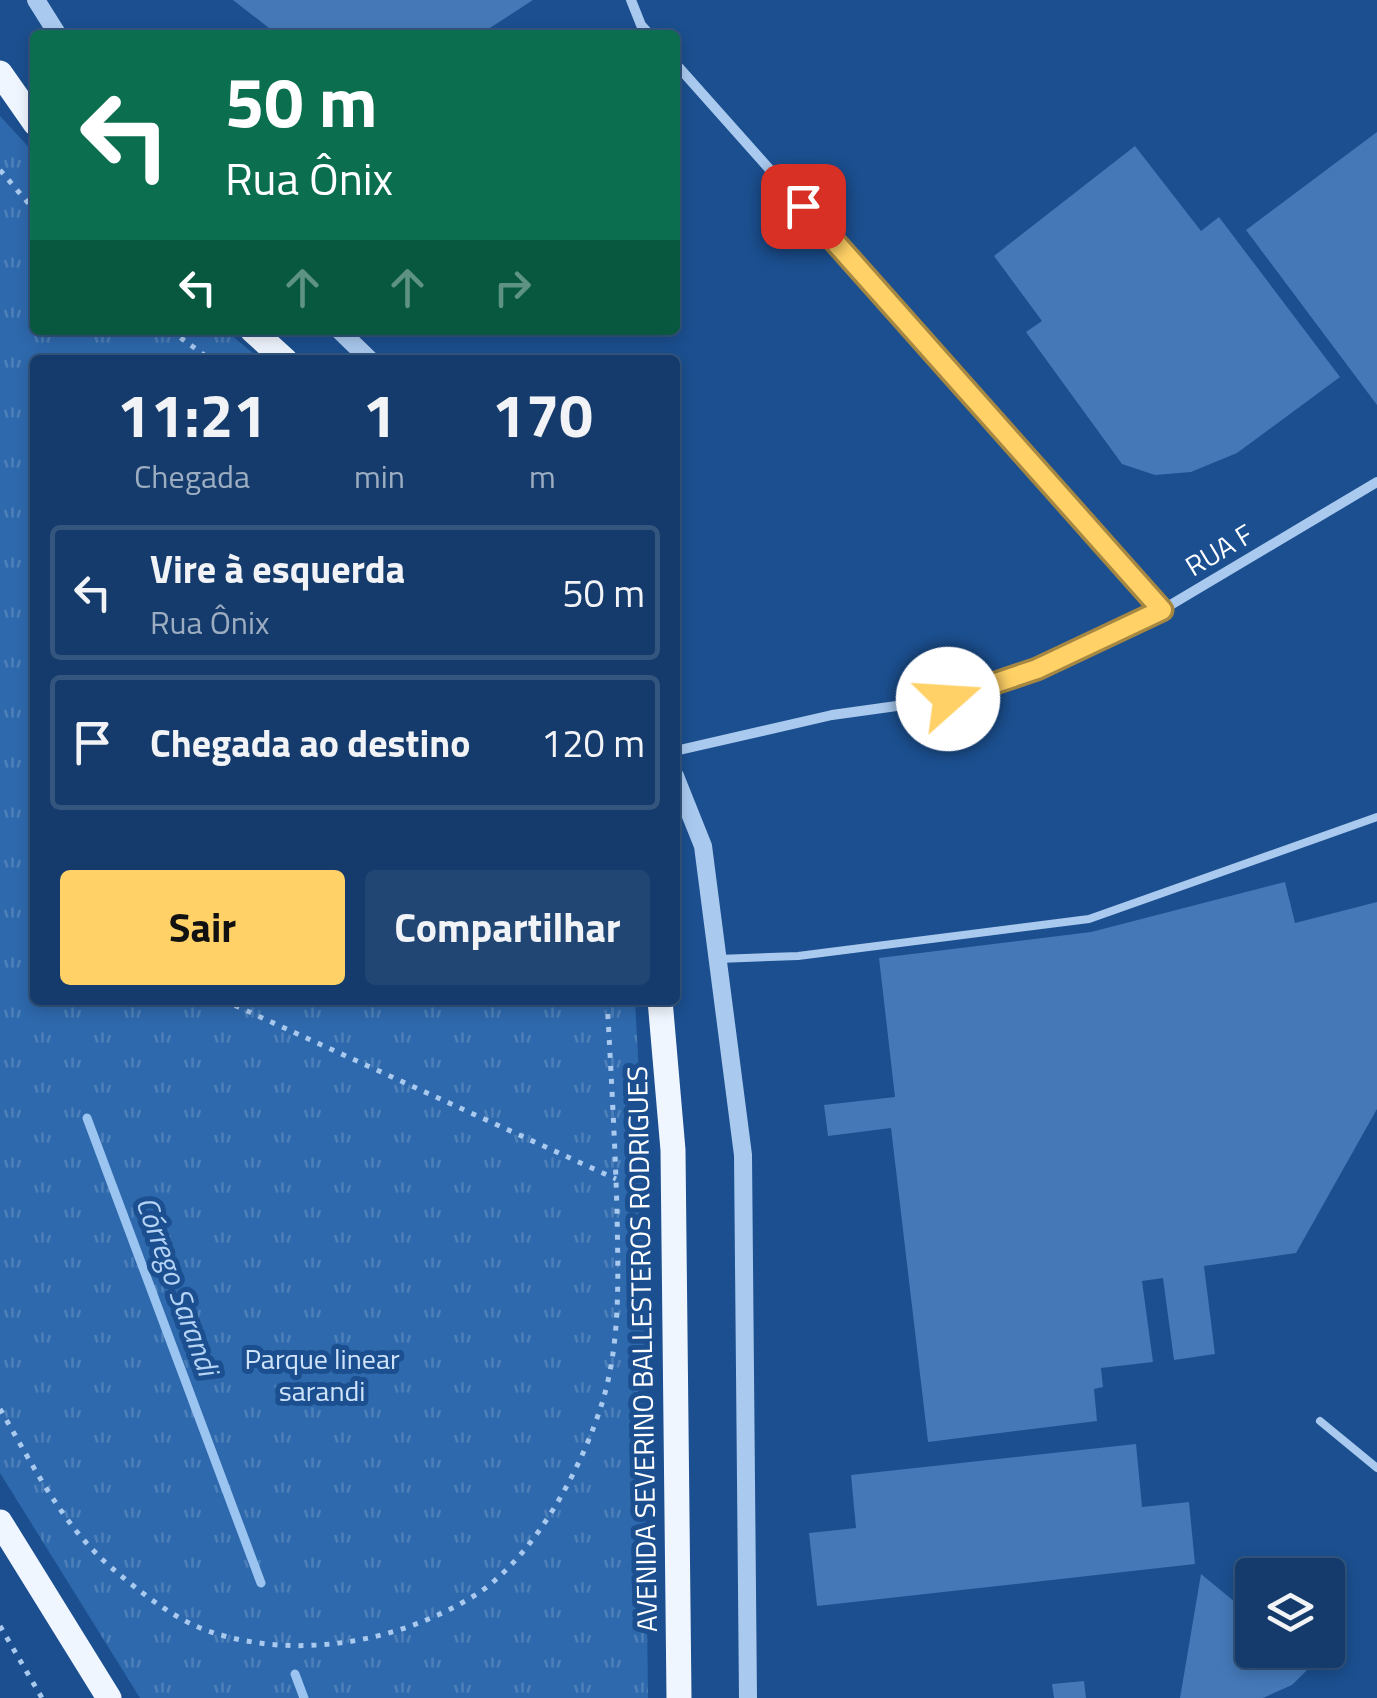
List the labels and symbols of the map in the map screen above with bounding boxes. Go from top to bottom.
pin [761,164,846,249]
street label: RUA F [1177,512,1261,587]
position arrow [896,647,1000,751]
street label: AVENIDA SEVERINO BALLESTEROS RODRIGUES [615,1066,668,1632]
water label: Córrego Sarandi [124,1190,233,1385]
park label: Parque linear sarandi [244,1337,400,1412]

